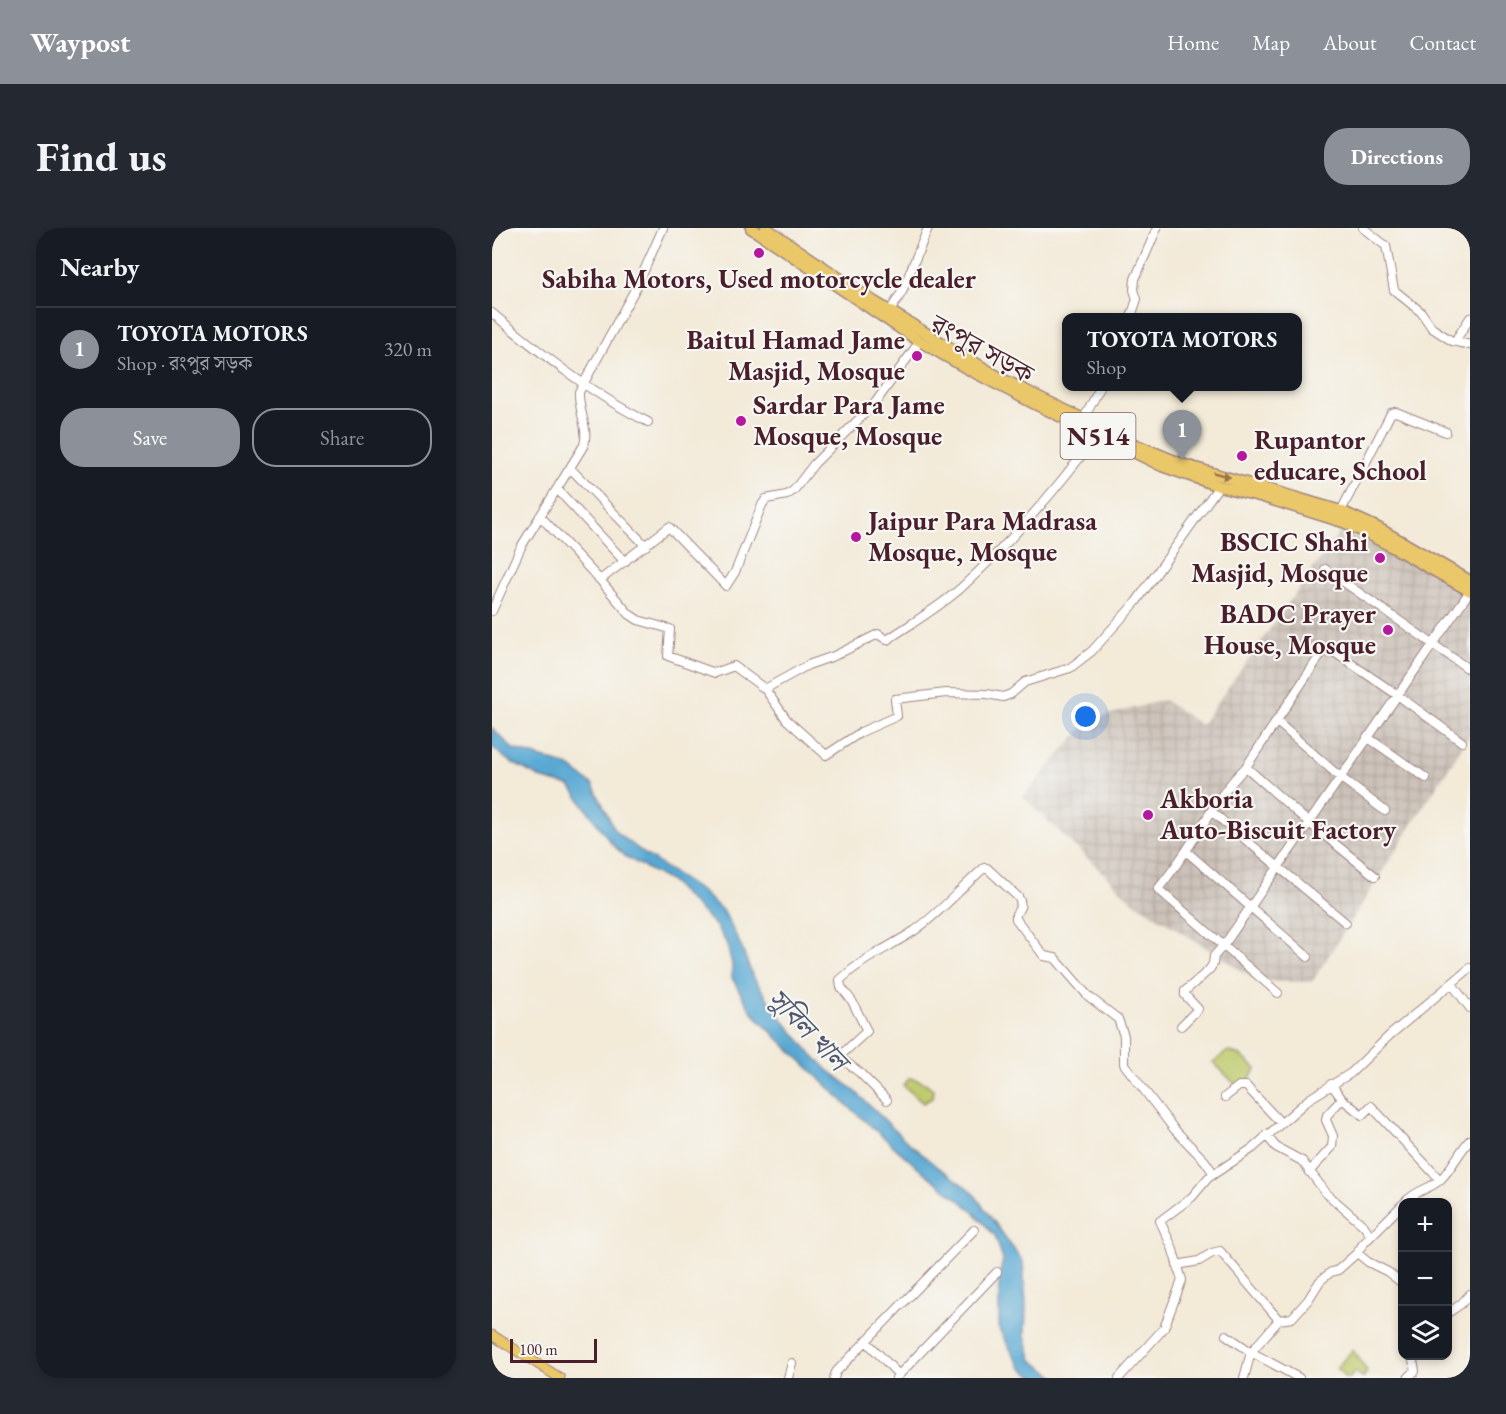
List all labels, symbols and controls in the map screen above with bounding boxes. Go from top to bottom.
text: Waypost [30,24,131,60]
text: Home [1167,29,1219,56]
text: Map [1252,29,1290,56]
text: About [1323,29,1376,56]
text: Contact [1409,29,1476,56]
button: Directions [1324,128,1470,185]
text: Find us [36,129,167,184]
marker: Sabiha Motors, Used motorcycle dealer [752,246,766,260]
text: Nearby [60,250,140,284]
place label: Sabiha Motors, Used motorcycle dealer [542,261,977,296]
street label: রংপুর সড়ক [924,306,1041,392]
popup [1062,313,1302,391]
text: TOYOTA MOTORS [117,319,308,348]
place label: Baitul Hamad Jame Masjid, Mosque [686,322,905,388]
text: TOYOTA MOTORS [1087,325,1277,354]
text: 1 [74,336,85,362]
text: 320 m [384,336,432,362]
marker: Baitul Hamad Jame Masjid, Mosque [910,349,924,363]
text: Shop · রংপুর সড়ক [117,350,252,376]
text: Shop [1087,354,1126,380]
place label: Sardar Para Jame Mosque, Mosque [753,387,945,453]
button: Save [60,408,240,467]
button: Share [252,408,432,467]
pin: 1 [1162,410,1202,460]
road number: N514 [1060,413,1136,459]
marker: Sardar Para Jame Mosque, Mosque [734,414,748,428]
place label: Rupantor educare, School [1254,422,1427,488]
marker: Rupantor educare, School [1235,449,1249,463]
one-way arrow [1213,471,1231,480]
place label: Jaipur Para Madrasa Mosque, Mosque [865,503,1097,569]
place label: BSCIC Shahi Masjid, Mosque [1191,524,1368,590]
marker: Jaipur Para Madrasa Mosque, Mosque [849,530,863,544]
marker: BSCIC Shahi Masjid, Mosque [1373,551,1387,565]
place label: BADC Prayer House, Mosque [1204,596,1377,662]
marker: BADC Prayer House, Mosque [1381,623,1395,637]
your location [1071,702,1100,731]
place label: Akboria Auto-Biscuit Factory [1159,781,1397,847]
marker: Akboria Auto-Biscuit Factory [1141,808,1155,822]
water label: সুবিল খাল [760,980,860,1082]
map controls [1398,1198,1452,1360]
button: + [1398,1198,1452,1252]
button: − [1398,1252,1452,1306]
button: layers [1398,1306,1452,1360]
scale bar [510,1336,597,1364]
text: 100 m [519,1339,558,1360]

